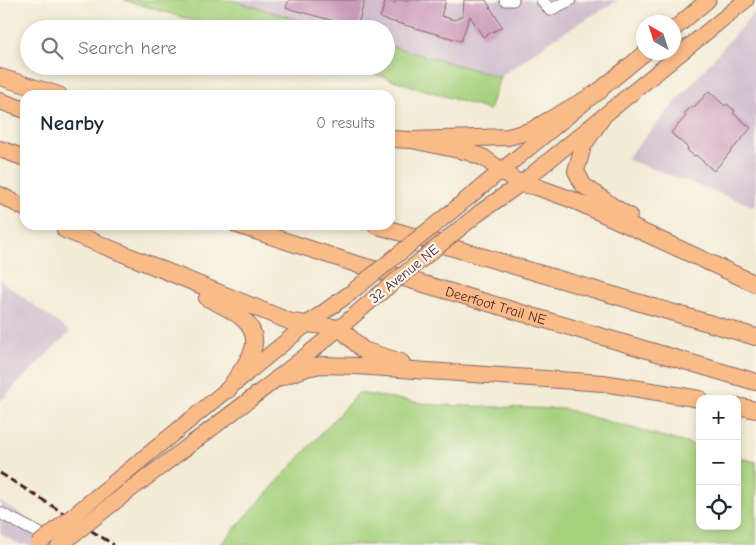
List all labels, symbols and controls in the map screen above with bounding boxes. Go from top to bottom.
north arrow [636,15,681,60]
search box [20,20,395,75]
icon: search [38,34,66,62]
text: Search here [78,37,177,59]
text: Nearby [40,111,104,135]
text: 0 results [316,114,375,132]
street label: 32 Avenue NE [366,241,442,307]
street label: Deerfoot Trail NE [444,282,548,328]
map controls [696,395,741,530]
button: + [696,395,741,440]
button: − [696,440,741,485]
button: locate [696,485,741,530]

